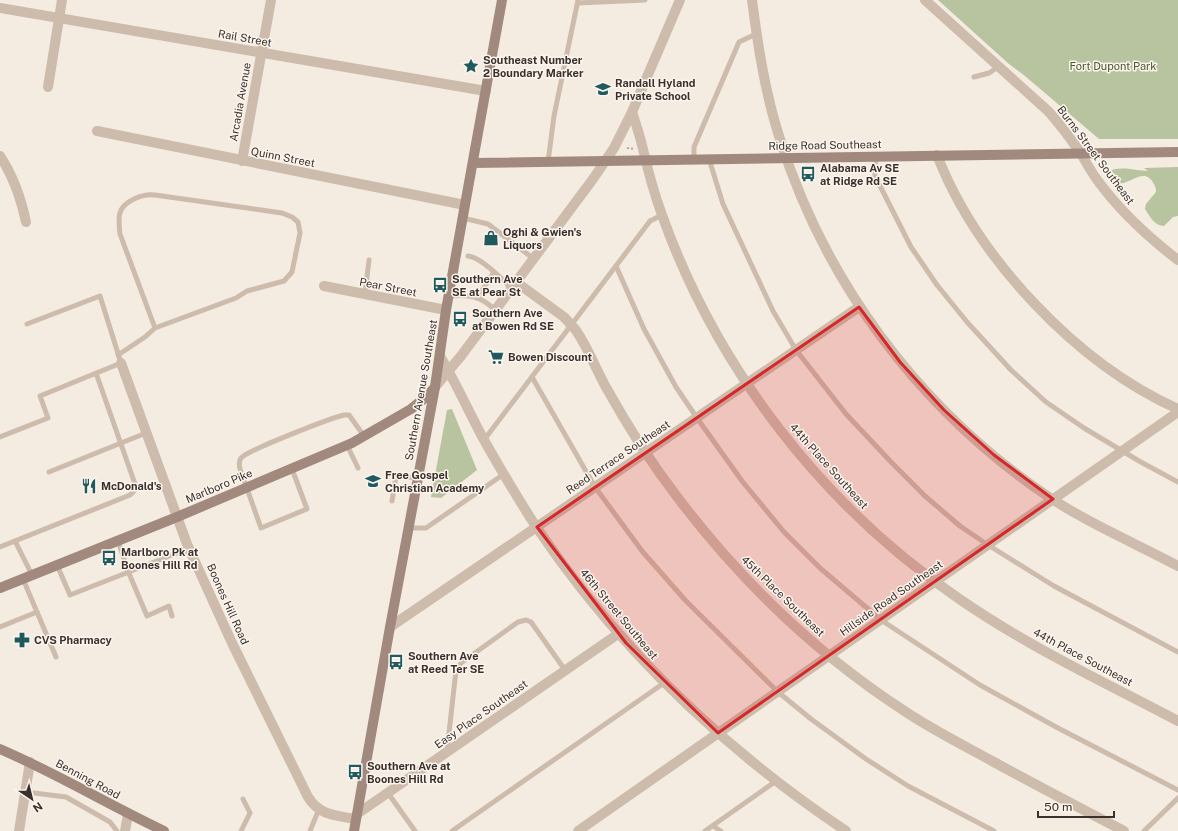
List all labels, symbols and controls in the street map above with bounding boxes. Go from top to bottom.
street label: Rail Street [217,27,273,49]
place label: Southeast Number 2 Boundary Marker [483,54,584,79]
place icon: Southeast Number 2 Boundary Marker [462,57,480,75]
park label: Fort Dupont Park [1069,60,1157,72]
street label: Arcadia Avenue [227,62,253,142]
place label: Randall Hyland Private School [615,77,695,102]
school or university icon: Randall Hyland Private School [594,80,612,98]
street label: Burns Street Southeast [1055,104,1137,206]
street label: Ridge Road Southeast [768,138,882,152]
street label: Quinn Street [250,145,316,169]
place label: Alabama Av SE at Ridge Rd SE [820,162,899,187]
bus stop icon: Alabama Av SE at Ridge Rd SE [799,165,817,183]
place label: Oghi & Gwien's Liquors [503,226,582,251]
shop icon: Oghi & Gwien's Liquors [482,229,500,247]
place label: Southern Ave SE at Pear St [452,273,522,298]
street label: Pear Street [358,276,418,298]
bus stop icon: Southern Ave SE at Pear St [431,276,449,294]
place label: Southern Ave at Bowen Rd SE [472,307,554,332]
bus stop icon: Southern Ave at Bowen Rd SE [451,310,469,328]
street label: Southern Avenue Southeast [403,319,439,461]
supermarket icon: Bowen Discount [487,348,505,366]
place label: Bowen Discount [508,351,592,363]
street label: Reed Terrace Southeast [564,418,672,496]
street label: 44th Place Southeast [787,421,871,511]
street label: Marlboro Pike [184,467,254,505]
place label: Free Gospel Christian Academy [385,469,485,494]
school or university icon: Free Gospel Christian Academy [364,472,382,490]
restaurant icon: McDonald's [80,477,98,495]
place label: McDonald's [101,480,162,492]
place label: Marlboro Pk at Boones Hill Rd [121,546,199,571]
bus stop icon: Marlboro Pk at Boones Hill Rd [100,549,118,567]
street label: 45th Place Southeast [739,553,827,639]
street label: Hillside Road Southeast [837,558,945,638]
street label: Boones Hill Road [205,562,251,646]
street label: 46th Street Southeast [578,566,660,662]
street label: 44th Place Southeast [1031,626,1135,688]
pharmacy icon: CVS Pharmacy [13,631,31,649]
place label: CVS Pharmacy [34,634,113,646]
place label: Southern Ave at Reed Ter SE [408,650,484,675]
bus stop icon: Southern Ave at Reed Ter SE [387,653,405,671]
street label: Easy Place Southeast [432,677,530,751]
street label: Benning Road [54,757,122,801]
place label: Southern Ave at Boones Hill Rd [367,760,451,785]
bus stop icon: Southern Ave at Boones Hill Rd [346,763,364,781]
north arrow [12,779,52,819]
scale bar [1038,793,1114,819]
text: N [31,800,45,815]
text: 50 m [1044,800,1072,814]

